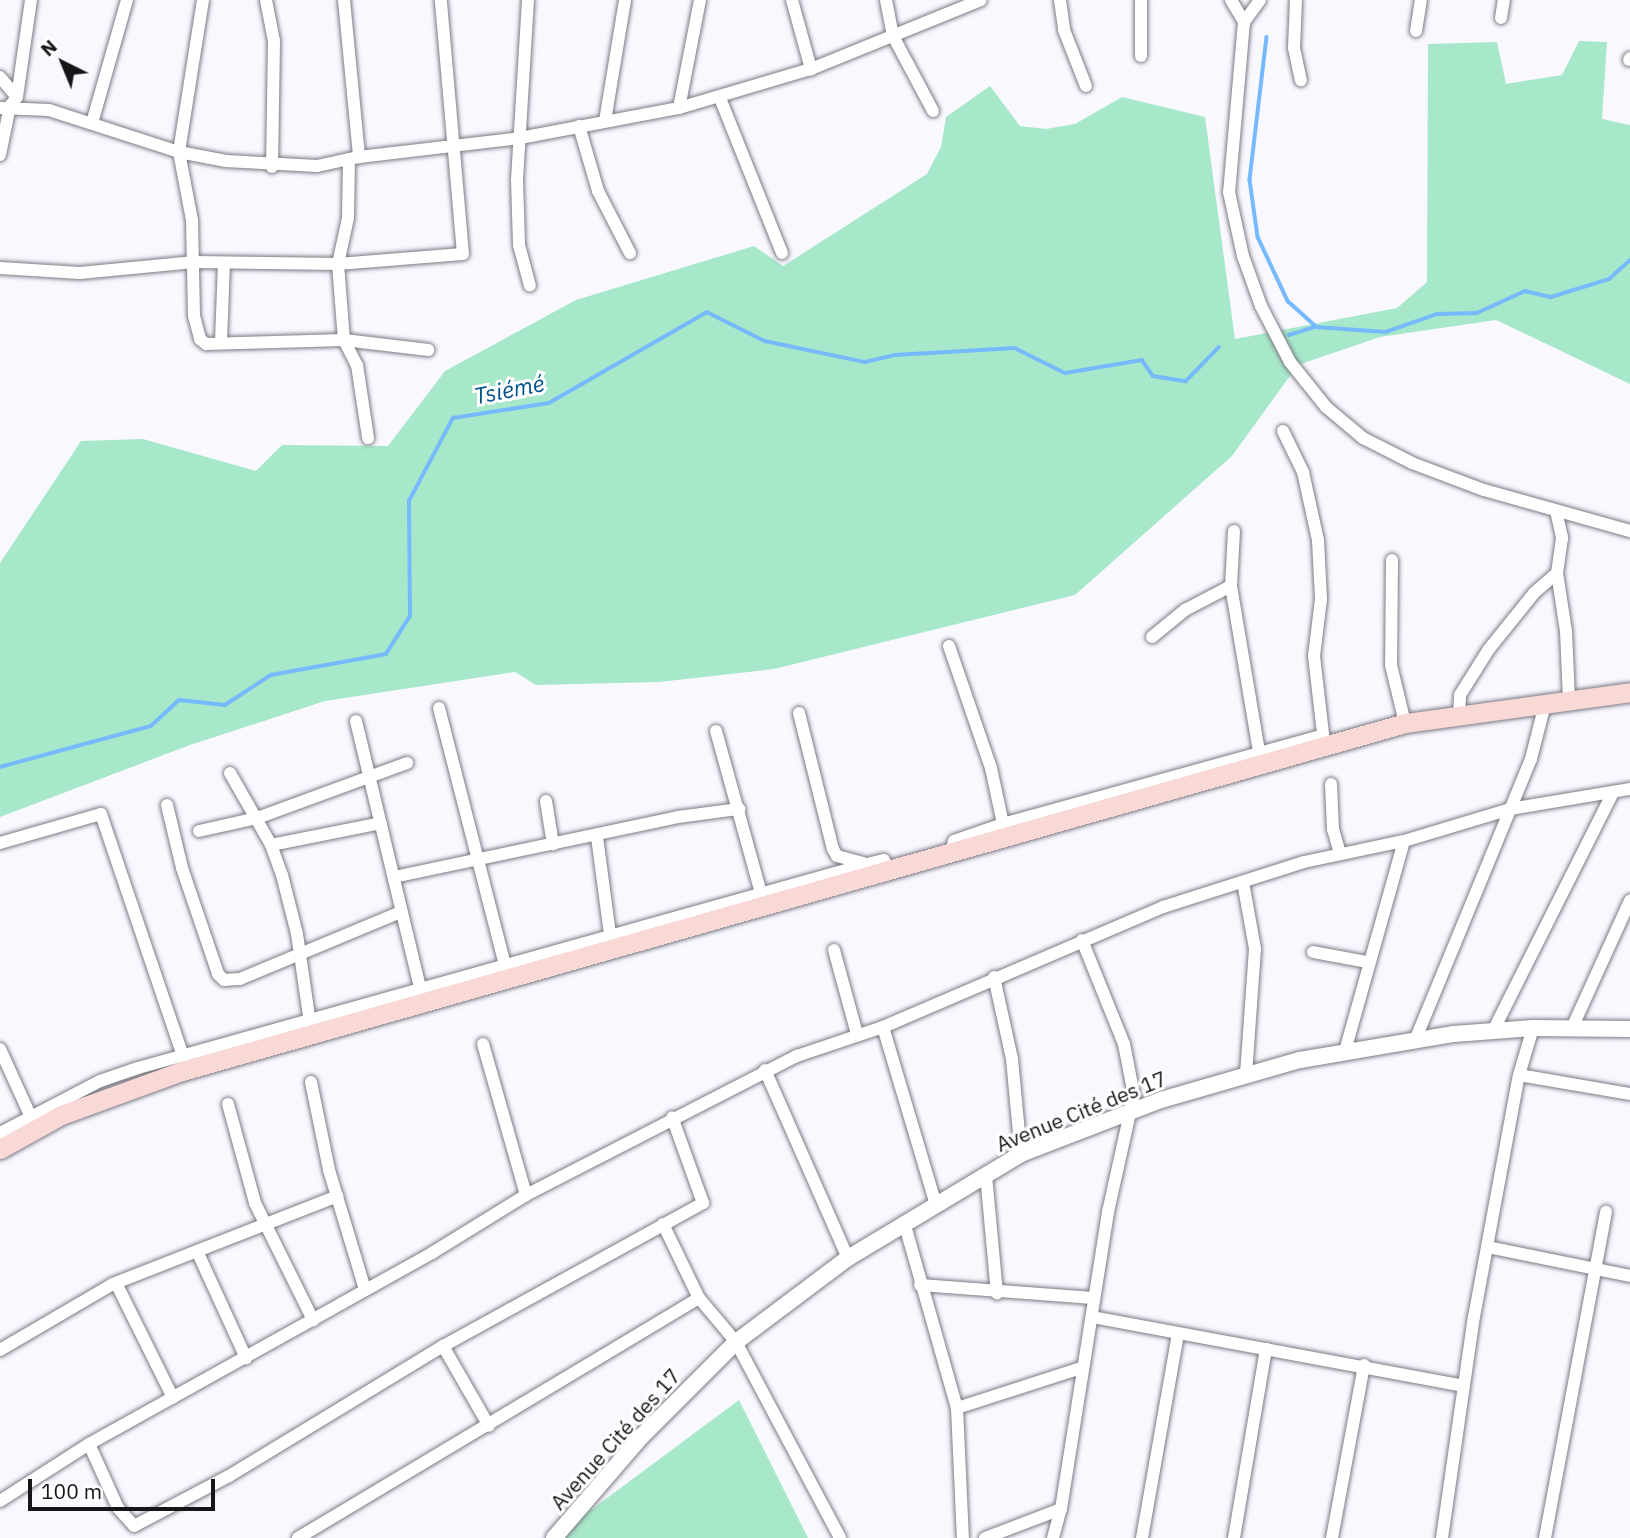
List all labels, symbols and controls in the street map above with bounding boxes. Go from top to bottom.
north arrow [28,28,98,98]
text: N [35,34,62,61]
water label: Tsiémé [471,369,547,409]
street label: Avenue Cité des 17 [992,1065,1170,1157]
street label: Avenue Cité des 17 [545,1363,685,1515]
scale bar [32,1464,219,1508]
text: 100 m [41,1477,102,1505]

